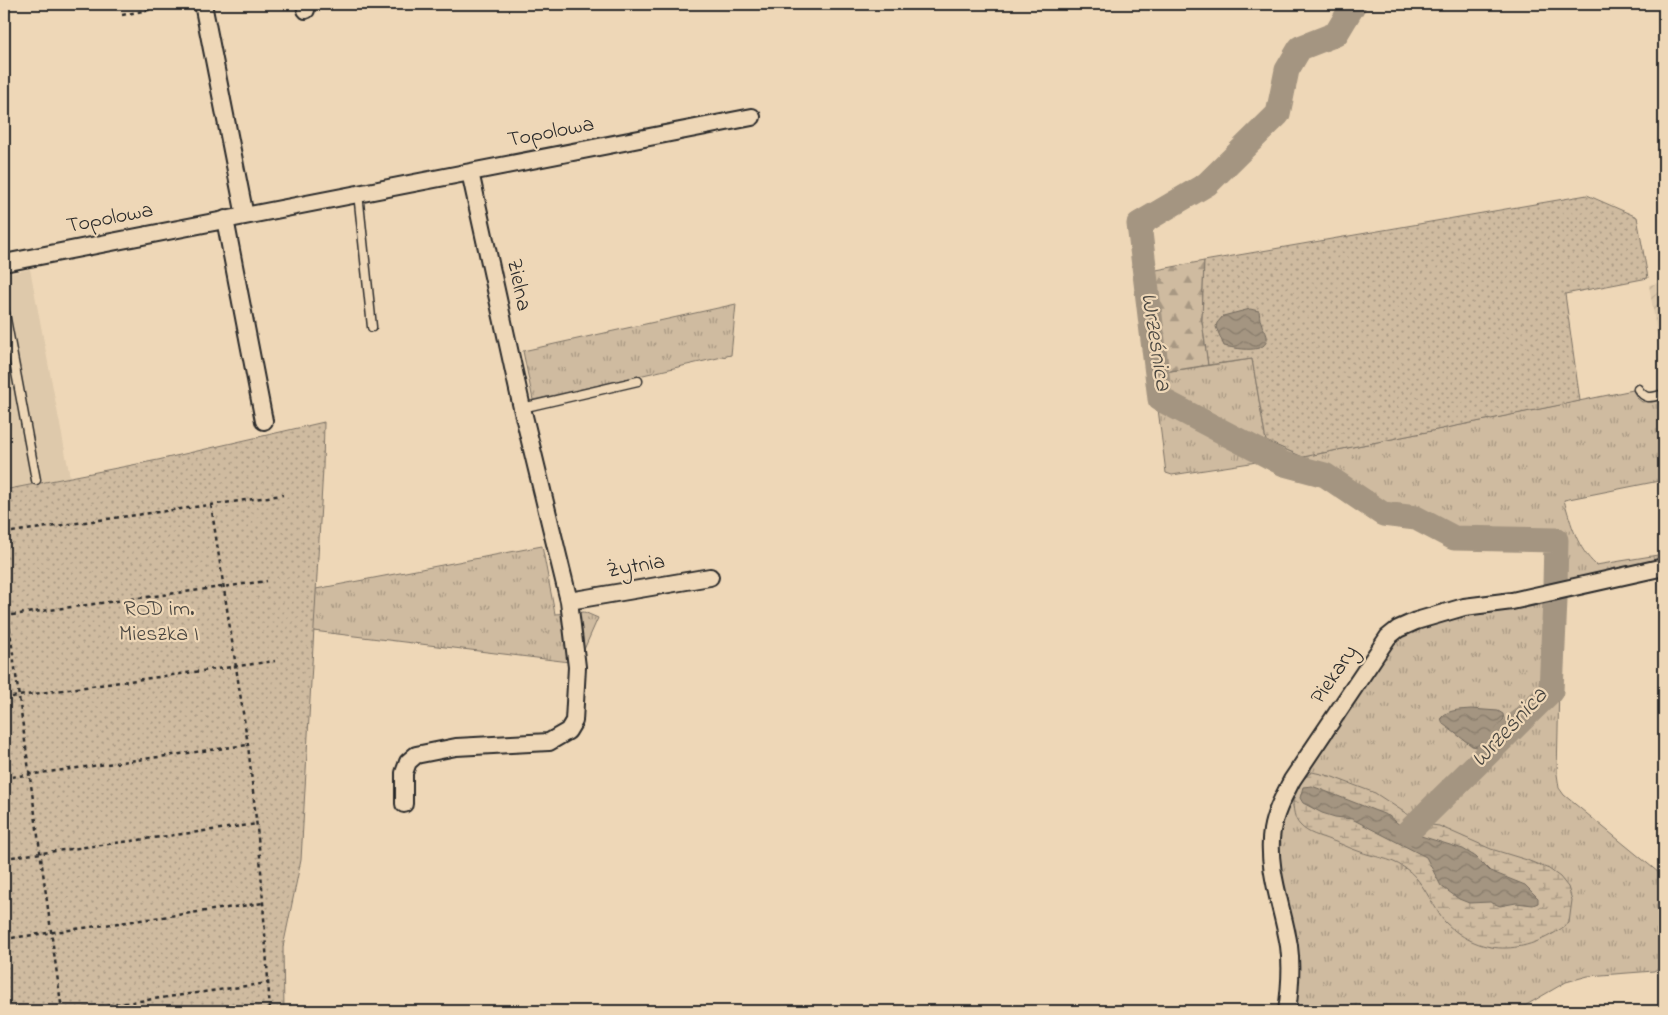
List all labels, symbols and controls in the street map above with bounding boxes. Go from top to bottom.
street label: Topolowa [505,109,597,157]
street label: Topolowa [64,195,156,243]
street label: Zielna [497,256,539,314]
water label: Wrześnica [1130,290,1180,395]
street label: Żytnia [604,546,668,589]
park label: ROD im. Mieszka I [119,594,199,651]
street label: Piekary [1303,639,1367,712]
water label: Wrześnica [1463,679,1557,776]

